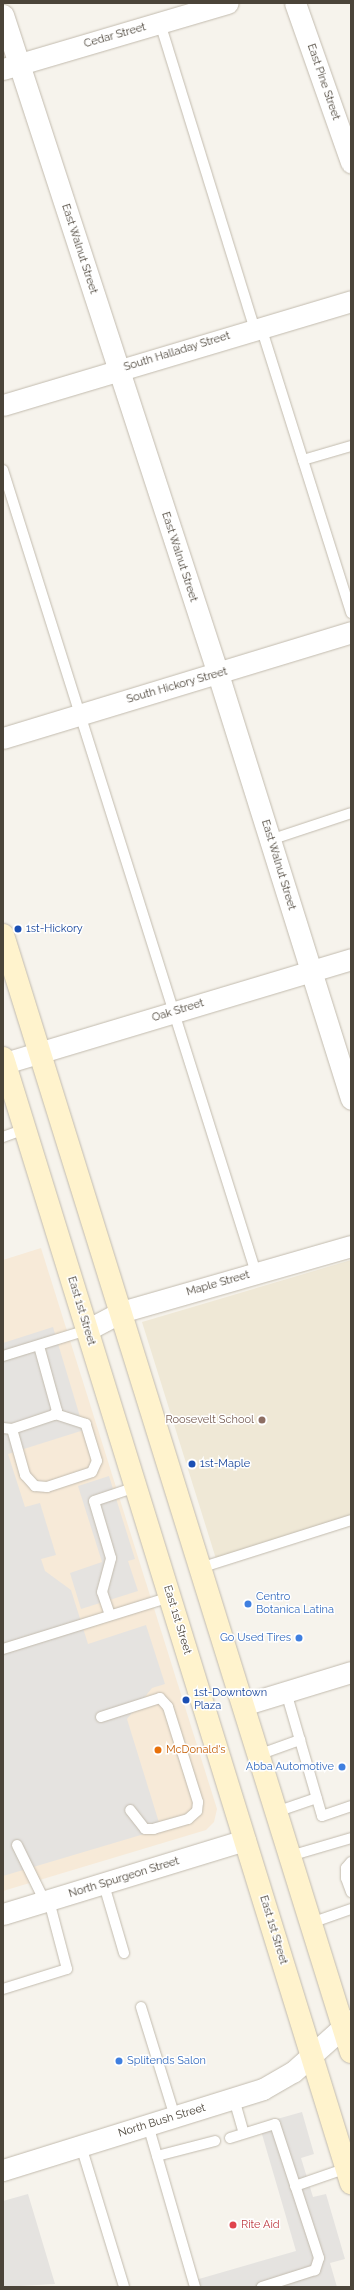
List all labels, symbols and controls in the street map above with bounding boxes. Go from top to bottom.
street label: Cedar Street [82,21,148,51]
street label: East Pine Street [304,42,342,122]
street label: East Walnut Street [58,202,100,296]
street label: South Halladay Street [122,330,232,374]
street label: East Walnut Street [158,510,200,604]
street label: South Hickory Street [125,665,229,707]
street label: East Walnut Street [258,818,298,912]
place label: 1st-Hickory [26,922,83,936]
marker: 1st-Hickory [13,924,23,934]
street label: Oak Street [151,997,205,1025]
street label: Maple Street [185,1269,251,1299]
street label: East 1st Street [64,1275,98,1347]
place label: Roosevelt School [165,1413,254,1427]
marker: Roosevelt School [257,1415,267,1425]
place label: 1st-Maple [200,1457,250,1471]
marker: 1st-Maple [187,1459,197,1469]
street label: East 1st Street [160,1584,194,1656]
place label: Centro Botanica Latina [256,1591,334,1617]
marker: Centro Botanica Latina [243,1599,253,1609]
place label: Go Used Tires [220,1631,291,1645]
marker: Go Used Tires [294,1633,304,1643]
place label: 1st-Downtown Plaza [194,1687,267,1713]
marker: 1st-Downtown Plaza [181,1695,191,1705]
place label: McDonald's [166,1743,226,1757]
marker: McDonald's [153,1745,163,1755]
place label: Abba Automotive [245,1760,334,1774]
marker: Abba Automotive [337,1762,347,1772]
street label: North Spurgeon Street [67,1855,181,1901]
street label: East 1st Street [256,1894,290,1966]
place label: Splitends Salon [127,2054,206,2068]
marker: Splitends Salon [114,2056,124,2066]
street label: North Bush Street [117,2101,207,2141]
place label: Rite Aid [241,2218,280,2232]
marker: Rite Aid [228,2220,238,2230]

